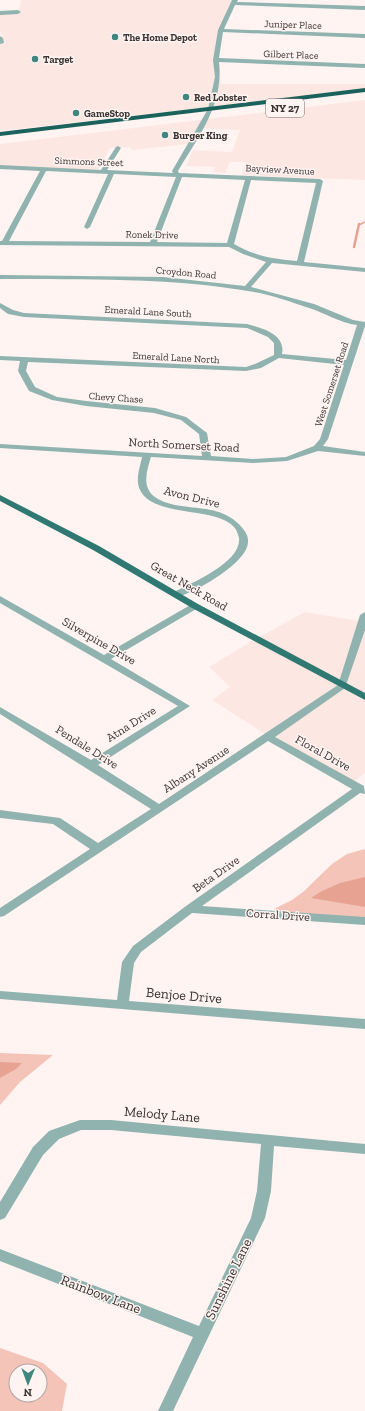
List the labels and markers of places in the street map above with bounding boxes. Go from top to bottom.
marker: The Home Depot [110,32,120,42]
place label: The Home Depot [123,32,198,44]
marker: Target [30,54,40,64]
place label: Target [43,54,74,66]
marker: Red Lobster [181,92,191,102]
place label: Red Lobster [194,92,247,104]
marker: GameStop [71,108,81,118]
place label: GameStop [84,108,130,120]
marker: Burger King [160,130,170,140]
place label: Burger King [173,130,228,142]

